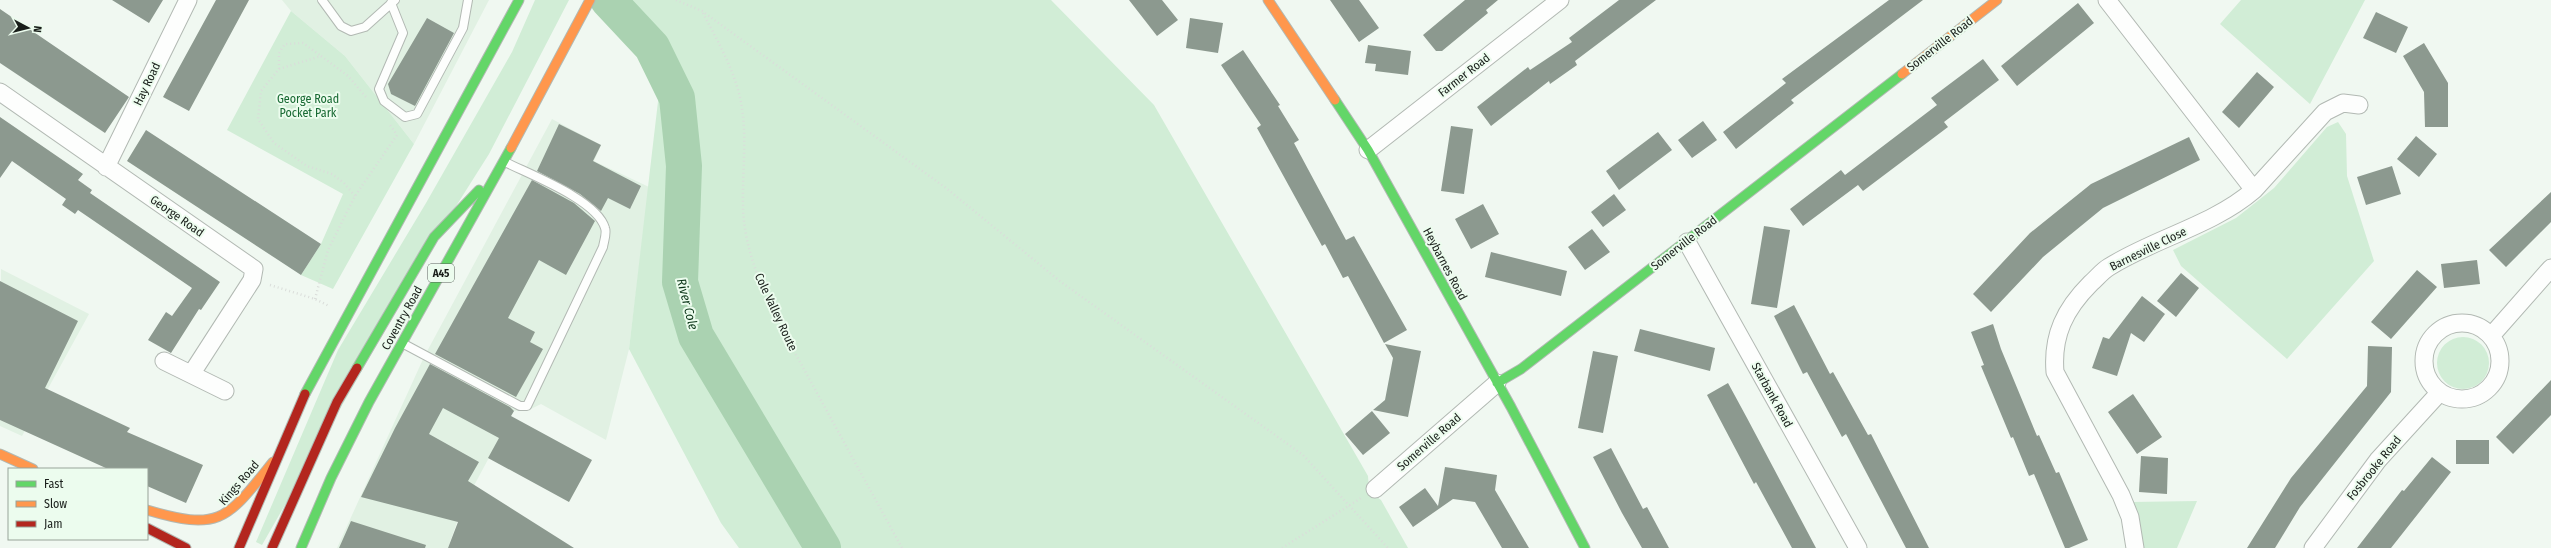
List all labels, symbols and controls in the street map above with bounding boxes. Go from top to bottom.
north arrow [8,8,48,48]
street label: Somerville Road [1904,14,1976,74]
text: N [31,25,44,33]
street label: Farmer Road [1435,51,1493,99]
street label: Hay Road [131,60,163,108]
park label: George Road Pocket Park [277,92,339,120]
street label: George Road [148,192,206,240]
street label: Somerville Road [1648,213,1720,273]
street label: Barnesville Close [2107,224,2189,274]
street label: Heybarnes Road [1420,225,1470,303]
road number: A45 [428,264,454,282]
street label: Cole Valley Route [752,271,800,353]
water label: River Cole [674,277,701,331]
street label: Coventry Road [379,284,425,352]
street label: Starbank Road [1749,360,1795,430]
street label: Somerville Road [1394,411,1464,473]
street label: Fosbrooke Road [2344,433,2404,503]
street label: Kings Road [216,458,262,508]
legend [8,468,148,540]
text: Fast [44,477,63,491]
text: Slow [44,497,67,511]
text: Jam [44,517,62,531]

